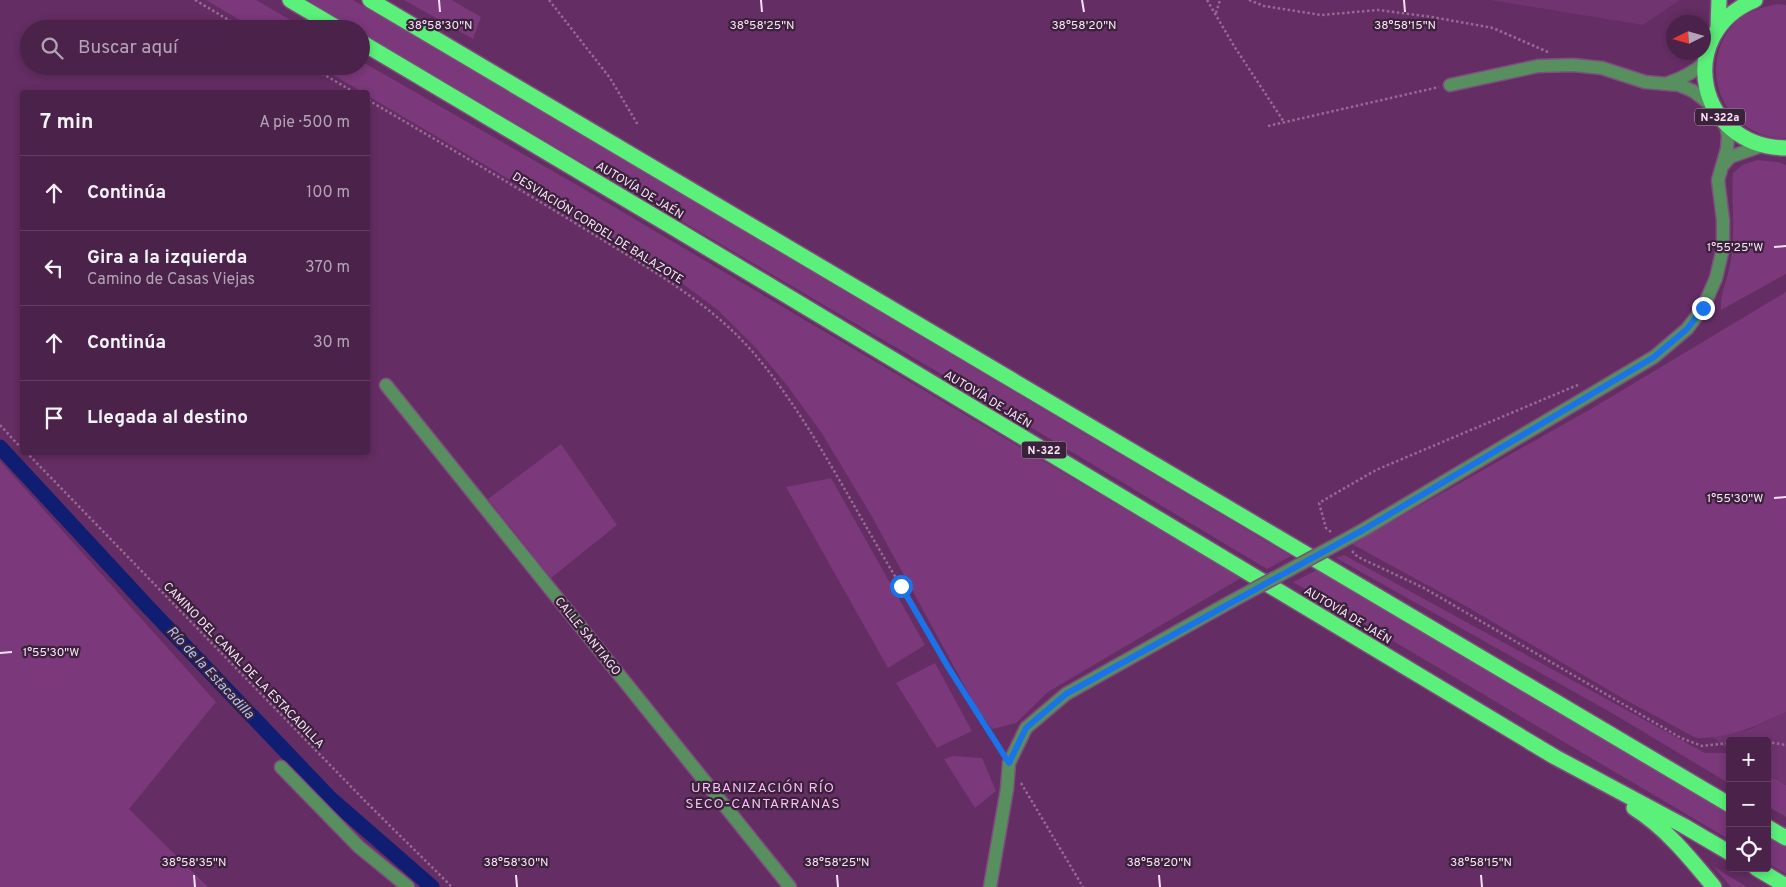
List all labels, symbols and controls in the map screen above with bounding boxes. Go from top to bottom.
north arrow [1666,15,1711,60]
text: 38°58'30"N [408,18,472,34]
text: 38°58'25"N [730,18,794,34]
text: 38°58'20"N [1051,18,1117,34]
text: 38°58'15"N [1374,18,1436,34]
search box [20,20,370,75]
icon: search [38,34,66,62]
text: Buscar aquí [78,36,178,60]
road number: N-322a [1695,108,1745,125]
text: 7 min [40,109,93,136]
text: A pie · 500 m [259,113,350,133]
street label: AUTOVÍA DE JAÉN [593,158,686,223]
street label: DESVIACIÓN CORDEL DE BALAZOTE [509,169,686,288]
icon: ahead [40,179,68,207]
text: Continúa [87,181,166,205]
text: 100 m [306,183,350,203]
text: 1°55'25"W [1707,240,1763,256]
text: Gira a la izquierda [87,246,247,270]
icon: left [40,254,68,282]
text: 370 m [305,258,350,278]
text: Camino de Casas Viejas [87,270,255,290]
route end [1692,297,1715,320]
icon: ahead [40,329,68,357]
text: Continúa [87,331,166,355]
text: 30 m [313,333,350,353]
street label: AUTOVÍA DE JAÉN [941,367,1034,432]
icon: arrive [40,404,68,432]
text: Llegada al destino [87,406,248,430]
road number: N-322 [1022,442,1066,458]
text: 1°55'30"W [1707,491,1763,507]
route start [890,575,913,598]
street label: CAMINO DEL CANAL DE LA ESTACADILLA [159,579,327,752]
street label: AUTOVÍA DE JAÉN [1301,583,1394,648]
street label: CALLE SANTIAGO [551,594,624,679]
water label: Río de la Estacadilla [163,623,258,723]
text: 1°55'30"W [23,645,79,661]
map controls [1726,737,1771,872]
button: + [1726,737,1771,782]
district label: URBANIZACIÓN RÍO SECO-CANTARRANAS [685,779,841,813]
button: − [1726,782,1771,827]
button: locate [1726,827,1771,872]
text: 38°58'35"N [162,855,226,871]
text: 38°58'30"N [484,855,548,871]
text: 38°58'25"N [805,855,869,871]
text: 38°58'20"N [1126,855,1192,871]
text: 38°58'15"N [1450,855,1512,871]

